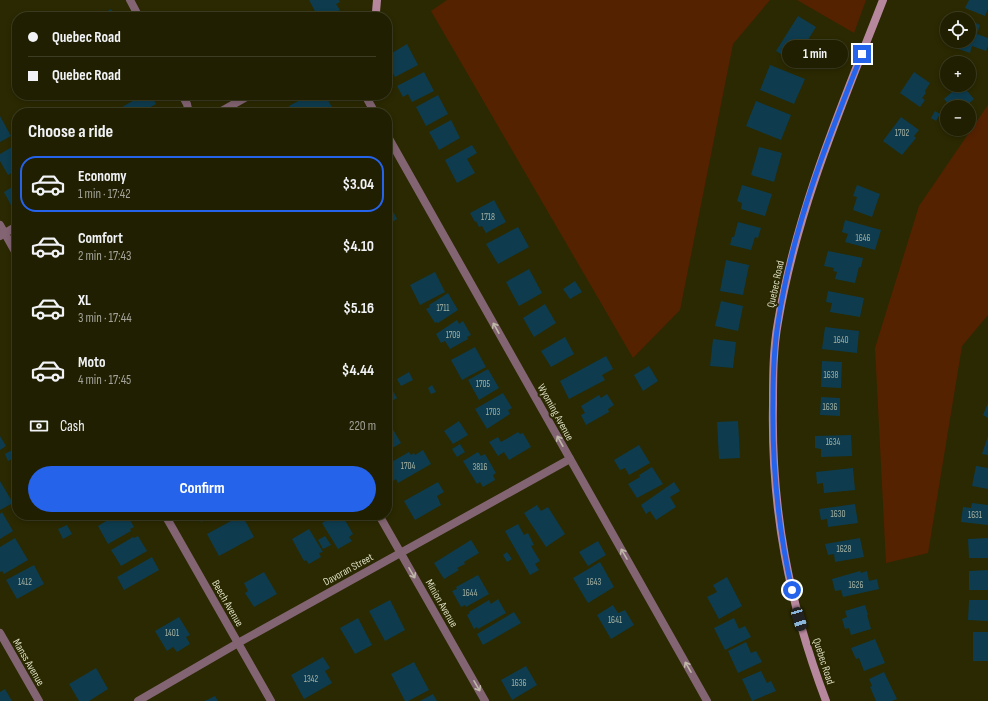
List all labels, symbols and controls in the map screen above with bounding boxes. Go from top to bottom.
map controls [940,12,976,136]
button: locate [940,12,976,48]
text: Quebec Road [52,28,121,47]
callout: 1 min [782,40,848,68]
route end [853,45,871,63]
text: 1 min [803,46,827,62]
button: + [940,56,976,92]
text: Quebec Road [52,66,121,85]
button: − [940,100,976,136]
text: Choose a ride [28,121,113,142]
house number: 1702 [895,128,910,139]
icon: car [30,166,66,202]
text: Economy [78,167,127,186]
text: $3.04 [342,175,374,194]
text: 1 min · 17:42 [78,186,131,202]
house number: 1718 [481,212,495,223]
icon: car [30,228,66,264]
text: Comfort [78,229,123,248]
house number: 1646 [856,233,871,244]
text: $4.10 [343,237,374,256]
text: 2 min · 17:43 [78,248,132,264]
street label: Quebec Road [764,259,787,309]
icon: car [30,290,66,326]
text: XL [78,291,91,310]
text: $5.16 [343,299,374,318]
house number: 1711 [436,303,450,314]
text: 3 min · 17:44 [78,310,132,326]
one-way arrow [491,322,499,334]
house number: 1709 [446,330,460,341]
house number: 1640 [833,335,849,346]
icon: car [30,352,66,388]
text: Moto [78,353,105,372]
text: $4.44 [342,361,374,380]
house number: 1638 [824,370,838,381]
text: 4 min · 17:45 [78,372,131,388]
house number: 1705 [476,379,491,390]
street label: Wyoming Avenue [535,382,576,443]
house number: 1636 [823,402,837,413]
house number: 1703 [486,407,500,418]
icon: cash [28,415,50,437]
text: Cash [60,417,85,436]
text: 220 m [349,418,376,434]
one-way arrow [555,435,563,447]
house number: 1634 [826,437,841,448]
house number: 1704 [401,461,415,472]
house number: 3816 [473,462,487,473]
button: Confirm [28,466,376,512]
house number: 1630 [831,509,845,520]
house number: 1631 [968,510,983,521]
house number: 1628 [837,544,851,555]
one-way arrow [619,548,627,560]
street label: Davoran Street [321,550,376,588]
one-way arrow [409,567,417,579]
house number: 1412 [18,577,32,588]
street label: Minion Avenue [423,577,461,630]
house number: 1643 [587,577,602,588]
street label: Beech Avenue [209,578,246,629]
house number: 1626 [849,580,863,591]
route start [783,581,801,599]
house number: 1644 [463,588,478,599]
car [790,606,808,632]
house number: 1641 [608,615,623,626]
house number: 1401 [165,628,180,639]
street label: Quebec Road [810,636,837,686]
street label: Manss Avenue [10,637,47,688]
one-way arrow [683,661,691,673]
house number: 1342 [304,674,319,685]
house number: 1636 [512,678,526,689]
one-way arrow [473,680,481,692]

